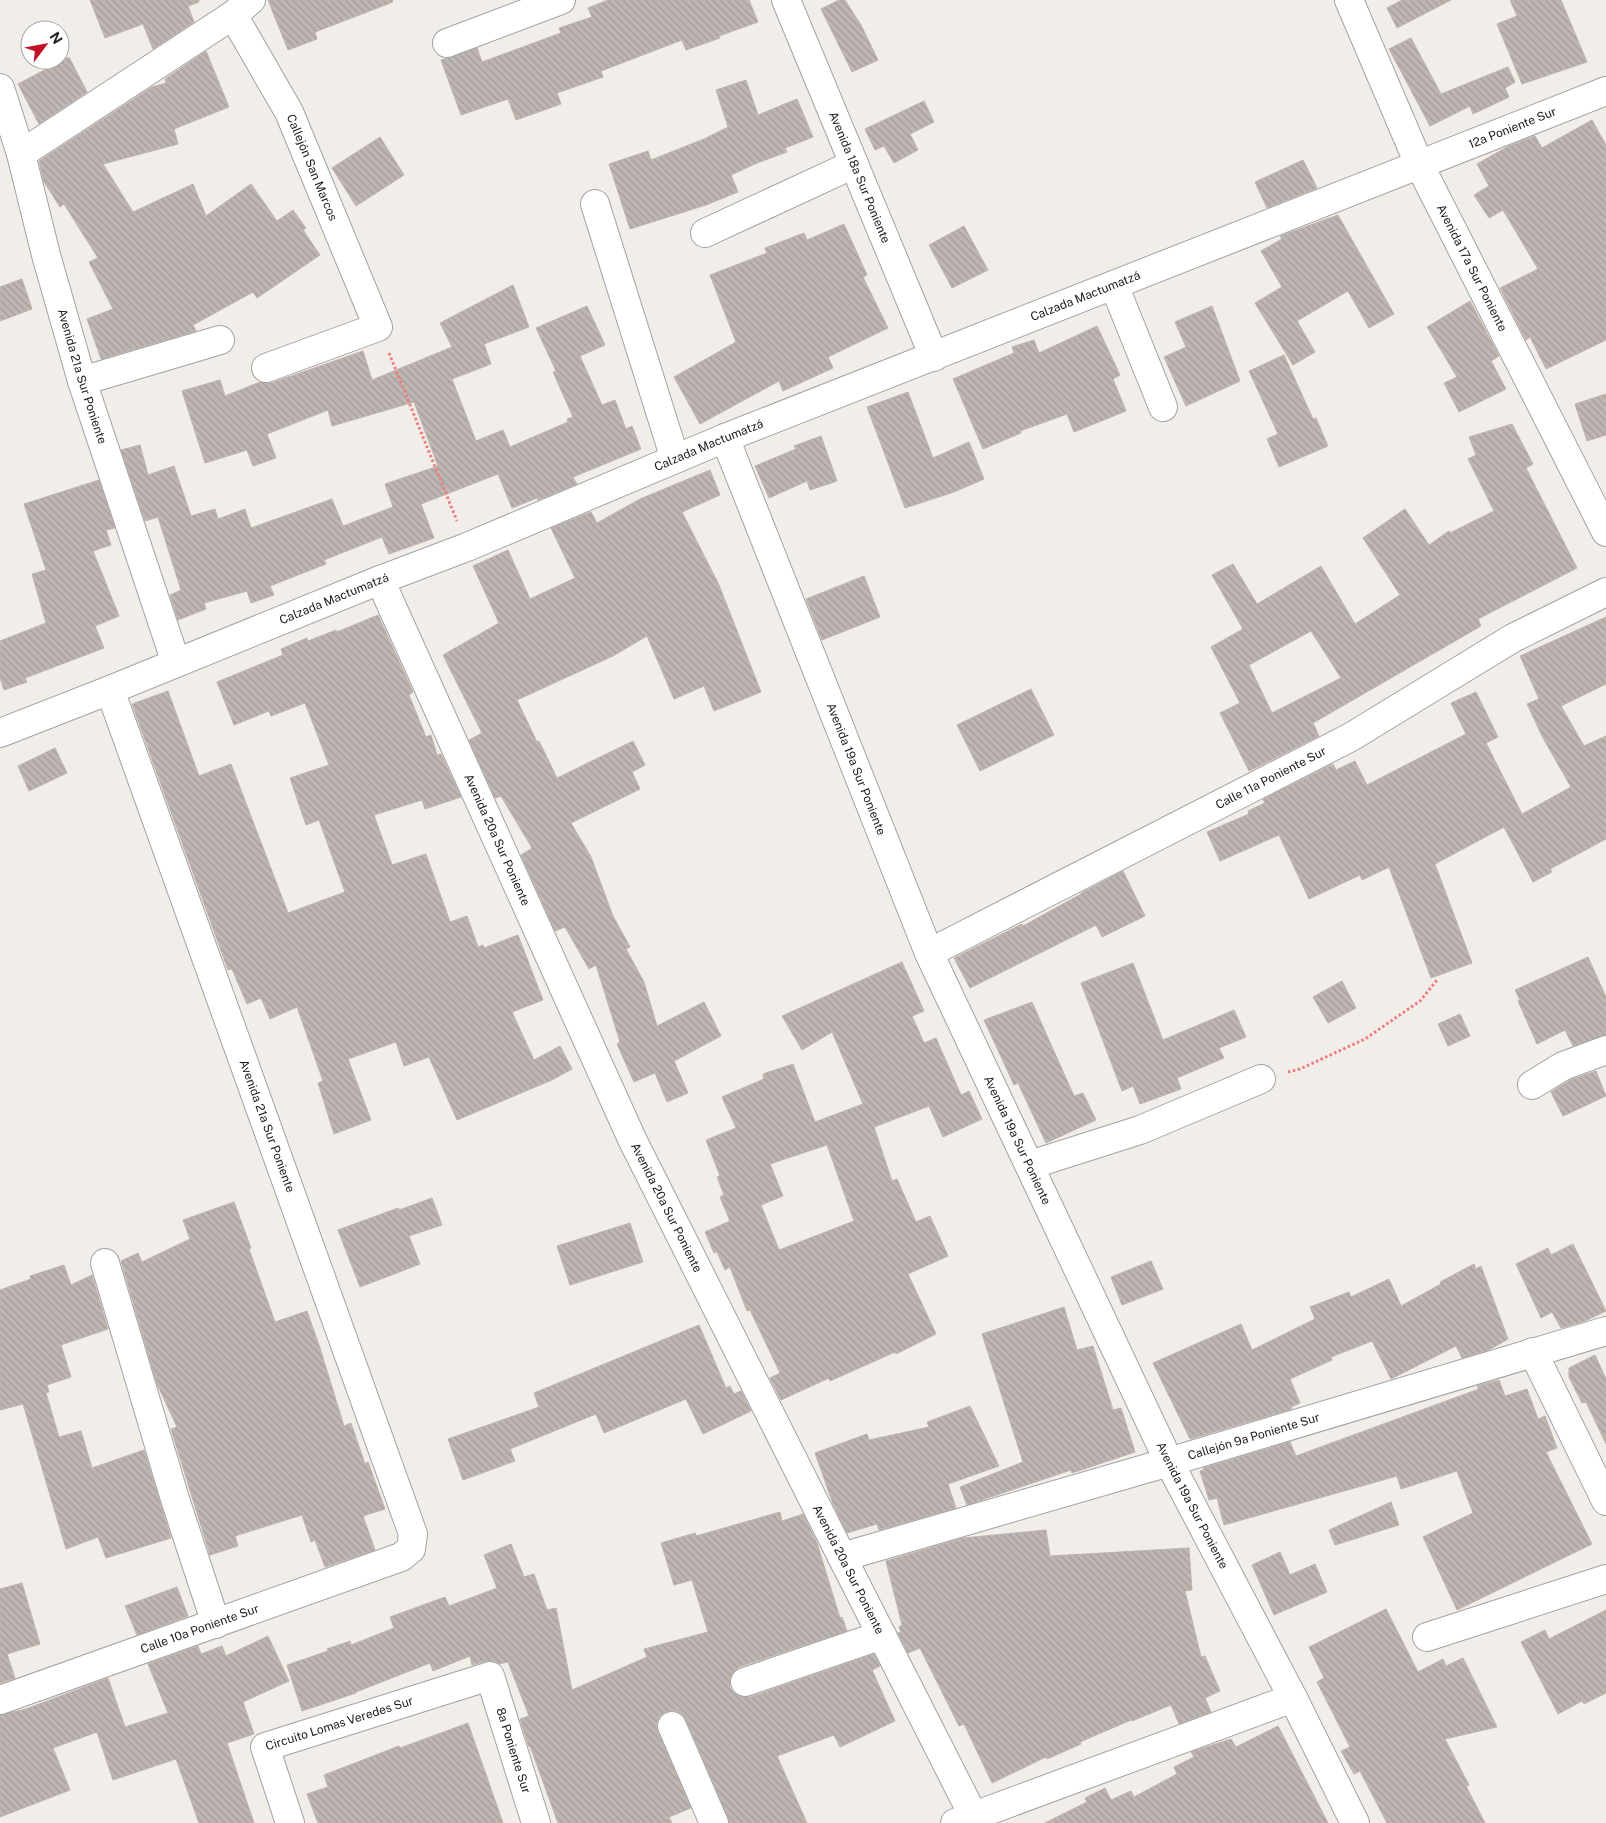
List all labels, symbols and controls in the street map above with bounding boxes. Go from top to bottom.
north arrow [20,20,70,70]
text: N [46,29,66,47]
street label: 12a Poniente Sur [1466,104,1559,152]
street label: Avenida 18a Sur Poniente [826,109,893,245]
street label: Callejón San Marcos [284,112,340,223]
street label: Avenida 17a Sur Poniente [1434,202,1510,334]
street label: Calzada Mactumatzá [1028,268,1142,324]
street label: Avenida 21a Sur Poniente [55,307,110,446]
street label: Calzada Mactumatzá [652,417,765,474]
street label: Calzada Mactumatzá [277,570,391,627]
street label: Avenida 19a Sur Poniente [824,701,889,837]
street label: Calle 11a Poniente Sur [1213,744,1329,812]
street label: Avenida 20a Sur Poniente [461,772,533,908]
street label: Avenida 21a Sur Poniente [236,1058,298,1195]
street label: Avenida 19a Sur Poniente [981,1074,1054,1207]
street label: Avenida 20a Sur Poniente [628,1141,705,1275]
street label: Callejón 9a Poniente Sur [1186,1410,1322,1463]
street label: Avenida 19a Sur Poniente [1154,1440,1231,1571]
street label: Avenida 20a Sur Poniente [810,1502,887,1637]
street label: Calle 10a Poniente Sur [139,1601,261,1656]
street label: Circuito Lomas Veredes Sur [264,1694,415,1753]
street label: 8a Poniente Sur [493,1706,533,1795]

